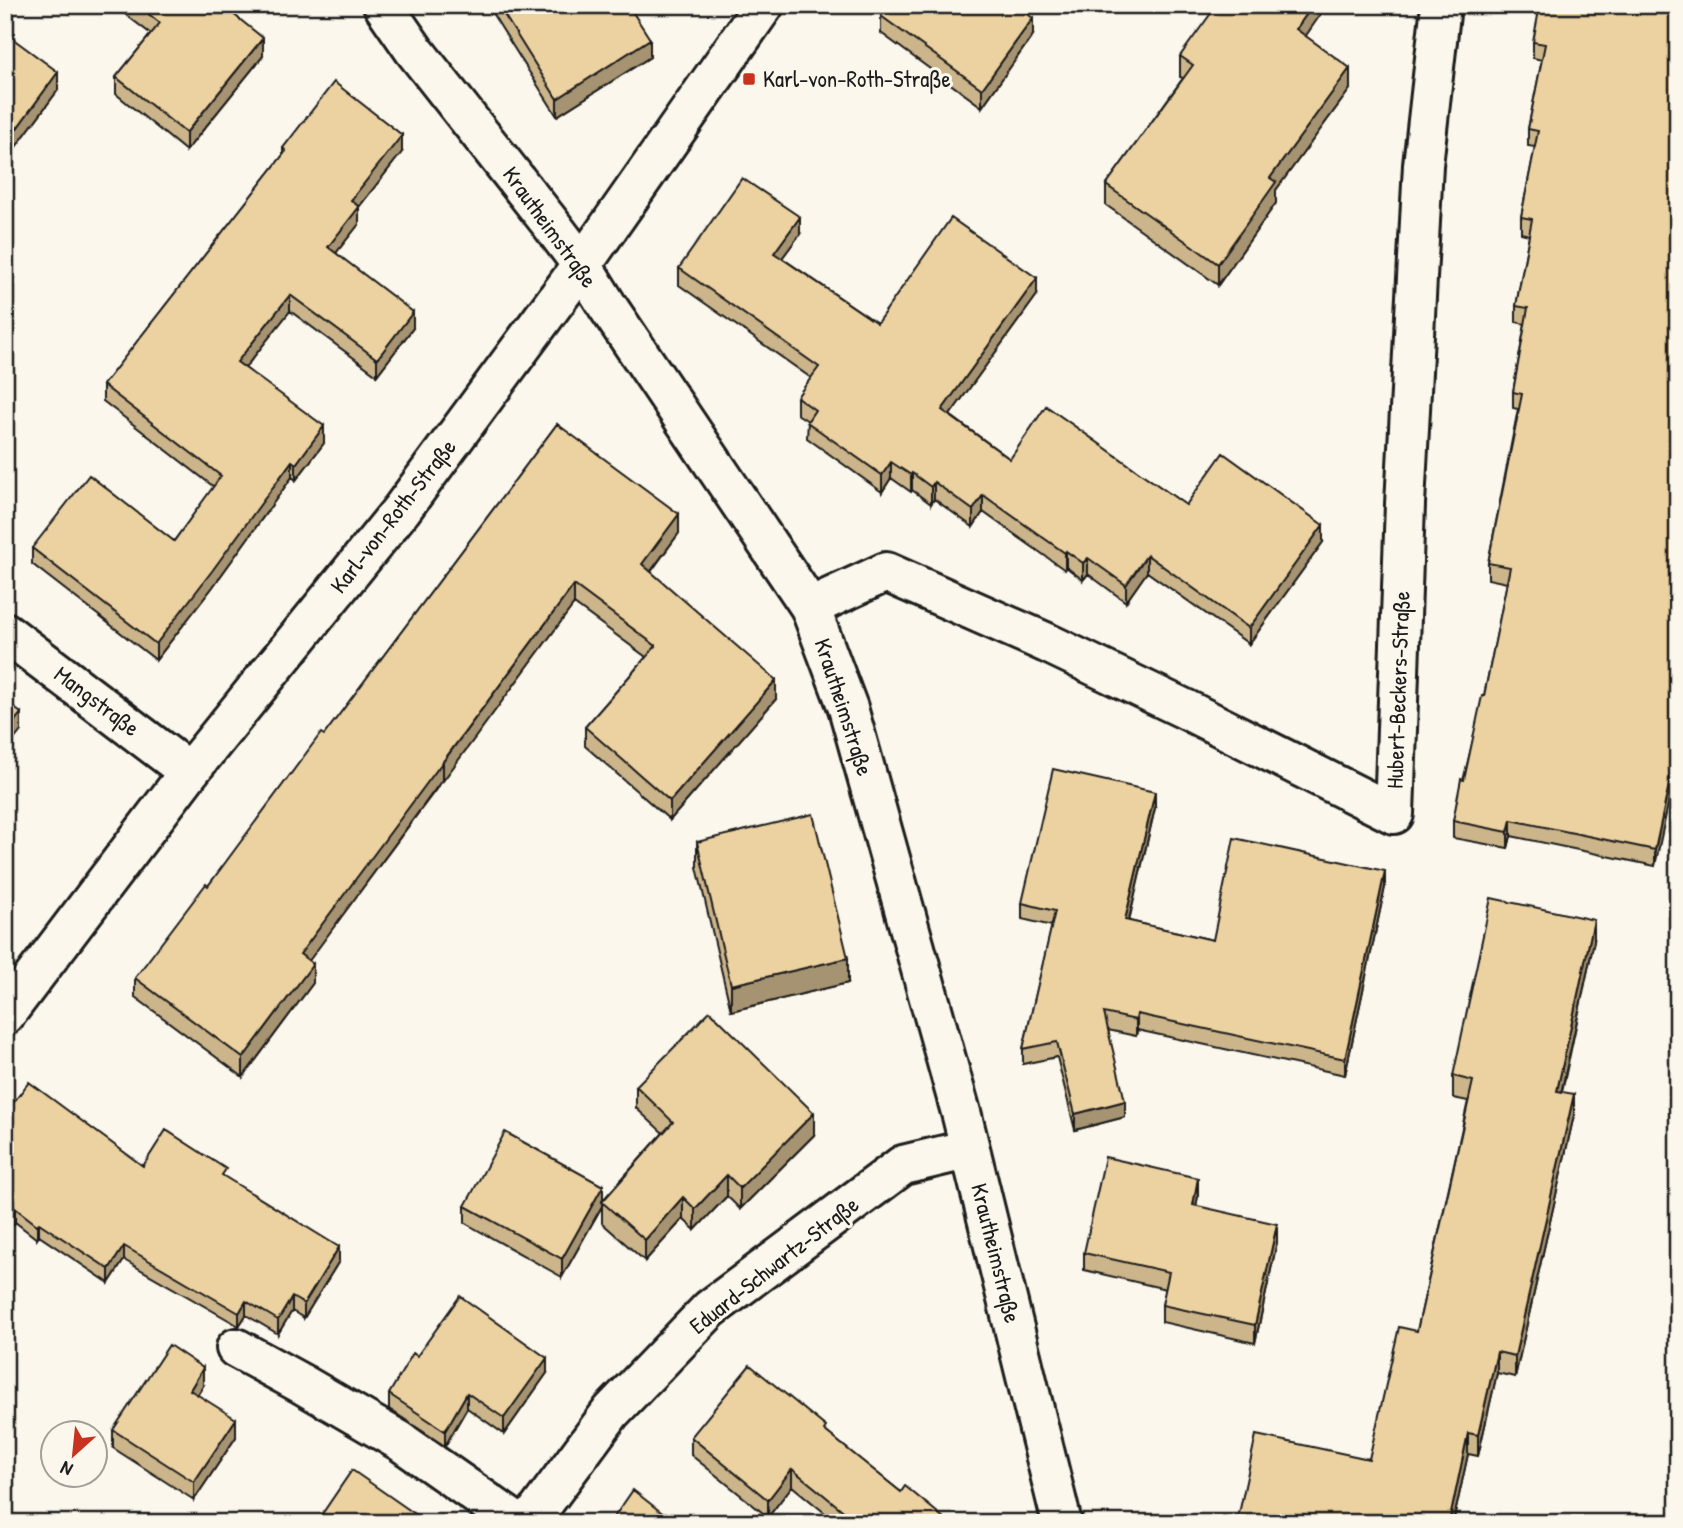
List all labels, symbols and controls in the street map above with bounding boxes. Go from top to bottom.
place label: Karl-von-Roth-Straße [763,63,951,94]
marker: Karl-von-Roth-Straße [741,71,757,87]
street label: Krautheimstraße [496,160,605,293]
street label: Karl-von-Roth-Straße [323,432,463,599]
street label: Hubert-Beckers-Straße [1379,591,1416,789]
street label: Krautheimstraße [808,634,881,779]
street label: Mangstraße [48,658,146,743]
street label: Krautheimstraße [964,1180,1029,1326]
street label: Eduard-Schwartz-Straße [683,1189,865,1340]
north arrow [38,1420,108,1490]
text: N [56,1455,77,1483]

